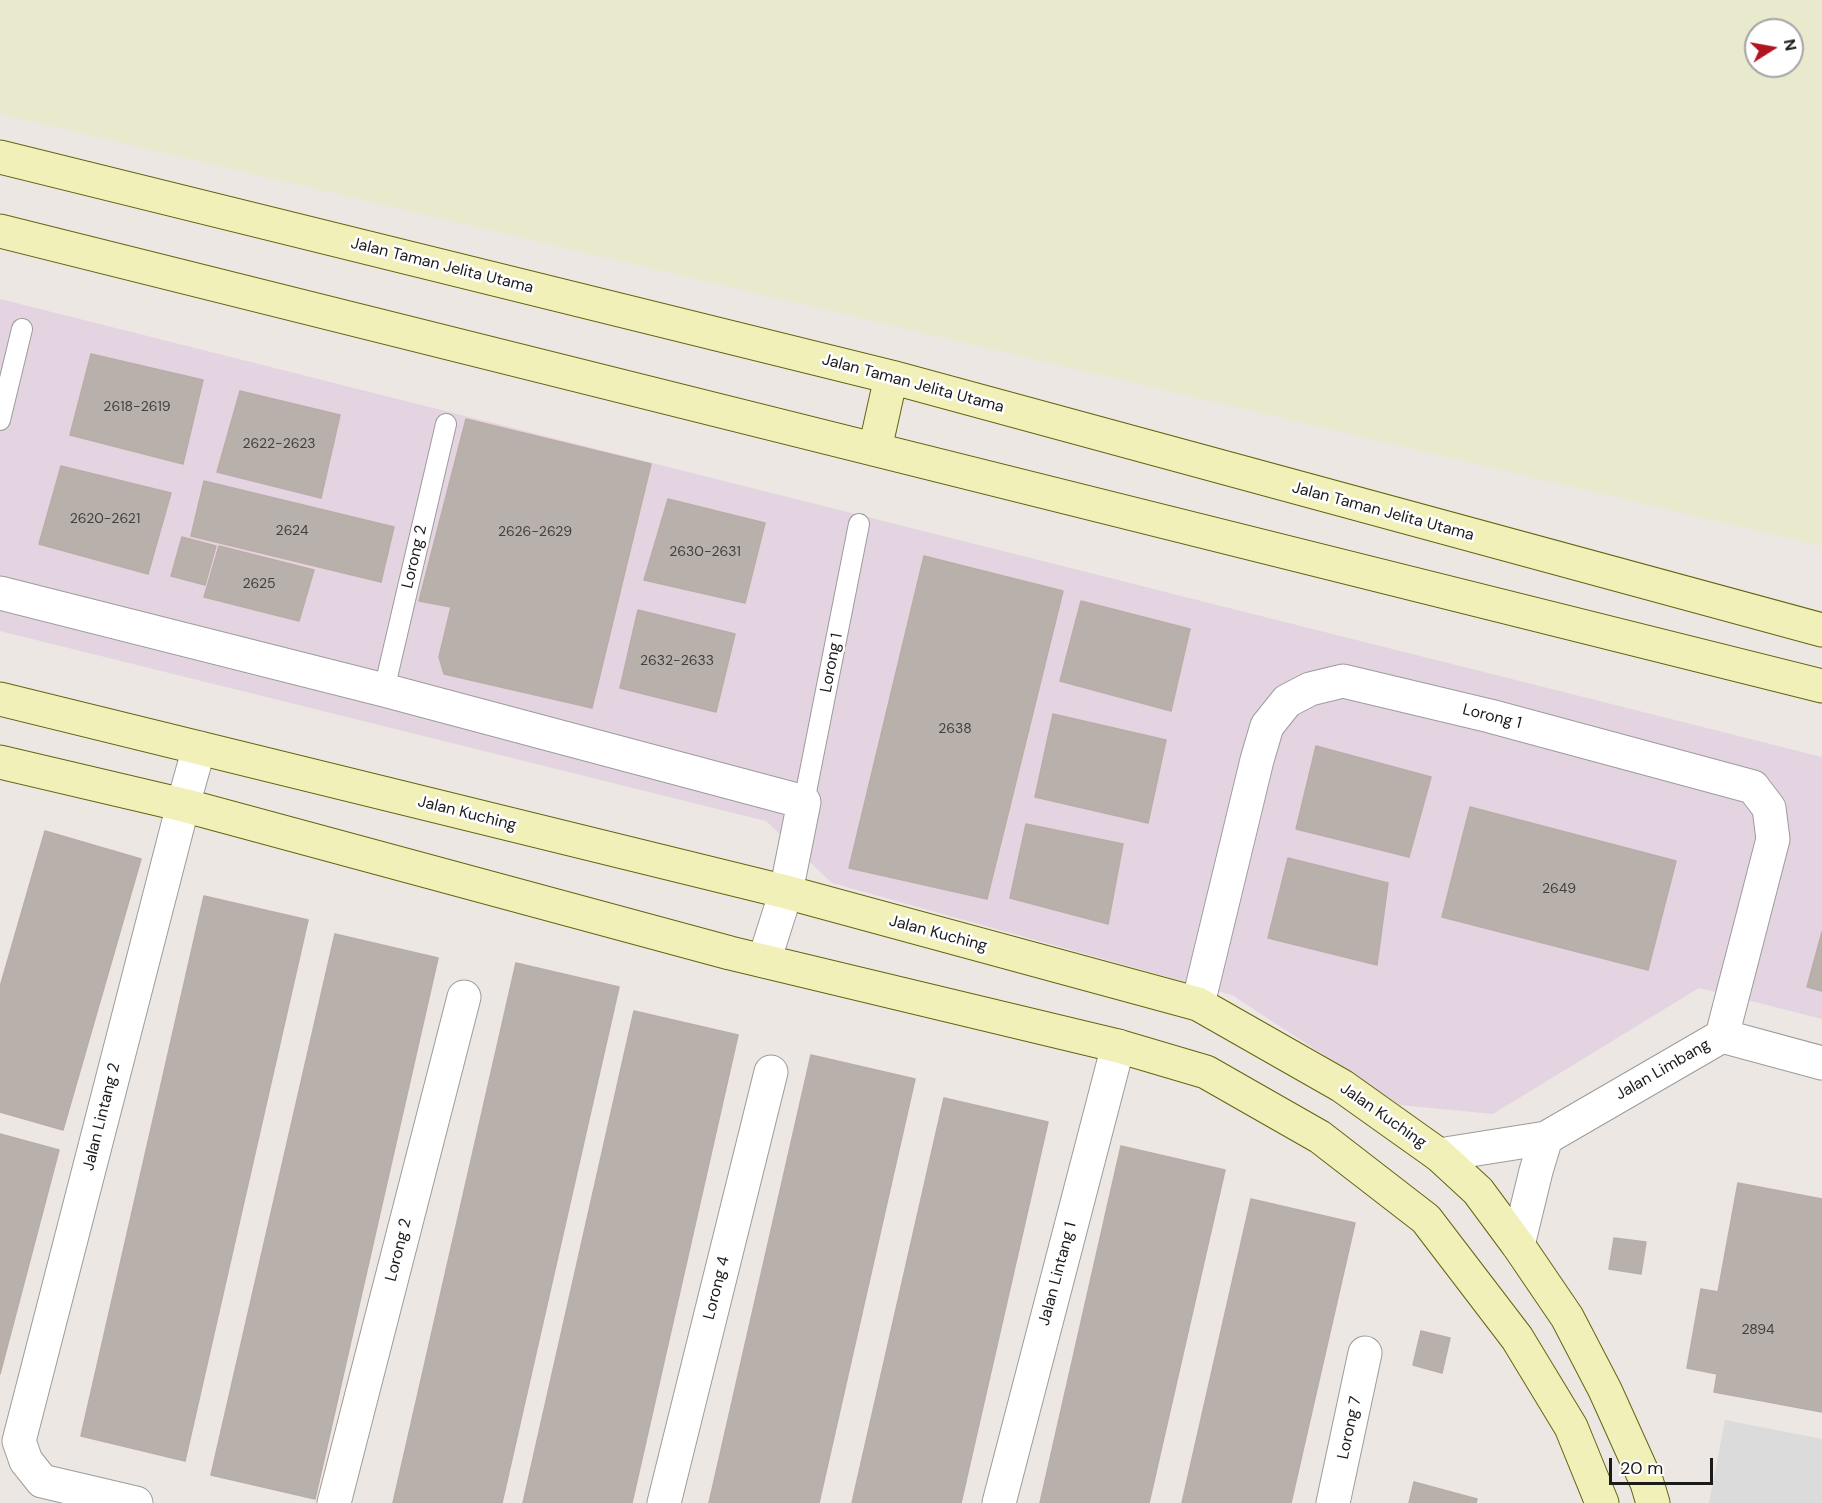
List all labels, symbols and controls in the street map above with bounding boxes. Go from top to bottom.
north arrow [1744,18,1804,78]
text: N [1779,37,1802,53]
street label: Jalan Taman Jelita Utama [349,234,535,298]
street label: Jalan Taman Jelita Utama [820,350,1006,418]
house number: 2618-2619 [103,399,171,415]
house number: 2622-2623 [242,436,316,452]
street label: Jalan Taman Jelita Utama [1290,478,1476,546]
house number: 2620-2621 [70,511,140,527]
house number: 2624 [276,523,308,539]
street label: Lorong 2 [398,524,432,590]
house number: 2626-2629 [498,524,572,540]
house number: 2630-2631 [669,544,741,560]
house number: 2625 [242,576,276,592]
street label: Lorong 1 [817,632,847,694]
house number: 2632-2633 [640,653,714,669]
street label: Lorong 1 [1461,700,1523,734]
house number: 2638 [938,721,972,737]
street label: Jalan Kuching [416,792,518,836]
house number: 2649 [1542,881,1576,897]
street label: Jalan Kuching [887,912,989,956]
street label: Jalan Limbang [1612,1035,1714,1105]
street label: Jalan Lintang 2 [79,1061,125,1173]
street label: Jalan Kuching [1336,1079,1430,1153]
street label: Lorong 2 [382,1216,416,1284]
street label: Jalan Lintang 1 [1035,1220,1081,1328]
street label: Lorong 4 [700,1254,734,1322]
house number: 2894 [1741,1322,1775,1338]
street label: Lorong 7 [1334,1395,1366,1461]
scale bar [1612,1446,1716,1484]
text: 20 m [1620,1456,1663,1480]

